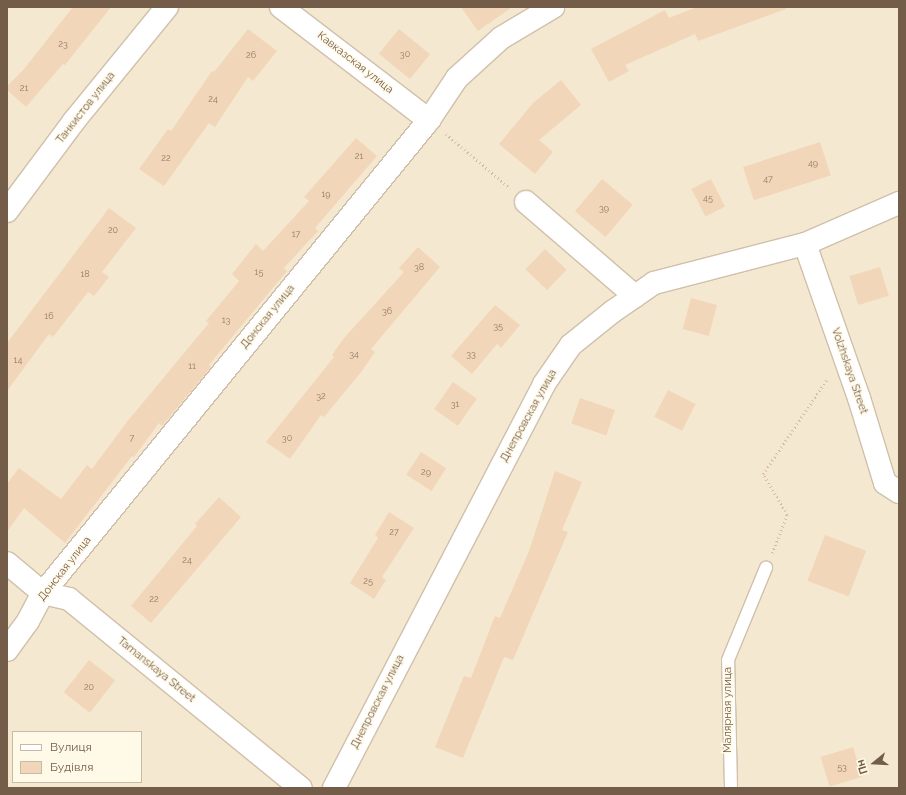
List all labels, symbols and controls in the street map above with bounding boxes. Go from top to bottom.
street label: Кавказская улица [314,29,396,97]
house number: 23 [58,39,68,49]
house number: 30 [400,49,410,59]
house number: 26 [246,50,256,60]
street label: Танкистов улица [54,69,118,147]
house number: 21 [20,83,28,93]
house number: 24 [208,94,218,104]
house number: 21 [355,151,363,161]
house number: 22 [161,153,171,163]
house number: 49 [808,158,818,168]
house number: 47 [763,174,773,184]
house number: 19 [321,189,331,199]
house number: 45 [703,193,713,203]
house number: 39 [599,203,609,213]
house number: 20 [108,225,118,235]
house number: 17 [292,229,300,239]
house number: 38 [414,262,424,272]
house number: 15 [255,267,263,277]
house number: 18 [80,269,90,279]
street label: Донская улица [238,282,298,352]
house number: 36 [382,306,392,316]
house number: 16 [44,311,54,321]
house number: 13 [222,315,230,325]
house number: 35 [493,321,503,331]
street label: Volzhskaya Street [828,326,870,416]
house number: 34 [349,349,359,359]
house number: 33 [466,349,476,359]
house number: 14 [14,355,22,365]
house number: 11 [188,361,196,371]
street label: Днепровская улица [498,367,560,465]
house number: 32 [316,391,326,401]
house number: 31 [451,399,459,409]
house number: 7 [130,433,134,443]
house number: 30 [282,433,292,443]
house number: 29 [421,467,431,477]
house number: 27 [389,527,399,537]
street label: Донская улица [36,534,94,604]
house number: 24 [182,555,192,565]
house number: 25 [363,576,373,586]
house number: 22 [149,594,159,604]
street label: Tamanskaya Street [114,635,198,705]
street label: Днепровская улица [349,653,407,751]
street label: Малярная улица [721,667,735,753]
house number: 20 [84,682,94,692]
legend [12,731,142,783]
text: Вулиця [50,740,92,754]
north arrow [854,743,894,783]
text: Пн [854,758,871,776]
text: Будівля [50,760,93,774]
house number: 53 [837,762,847,772]

